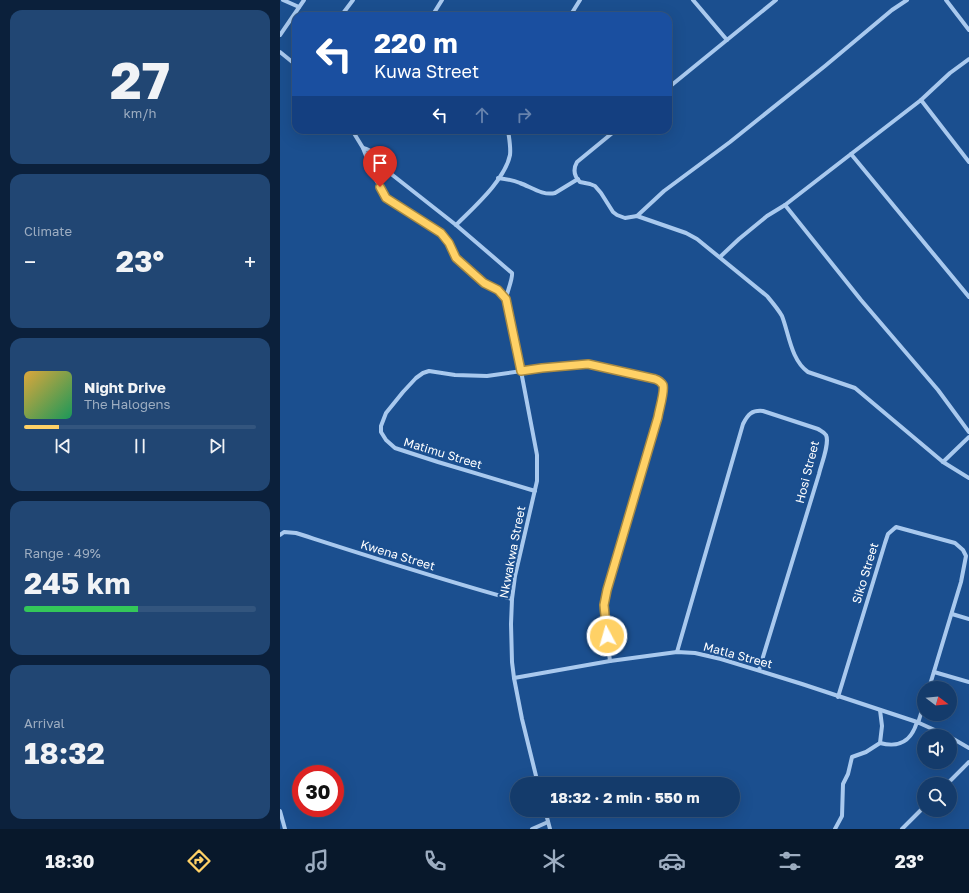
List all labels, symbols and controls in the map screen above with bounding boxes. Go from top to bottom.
text: 220 m [374,26,458,59]
icon: left [308,28,360,80]
text: 27 [110,48,170,110]
text: Kuwa Street [374,60,479,82]
icon: left [429,104,451,126]
icon: ahead [471,104,493,126]
icon: right [513,104,535,126]
text: km/h [123,105,157,121]
pin [363,146,397,187]
icon: arrive [369,152,391,174]
text: Climate [24,223,72,239]
text: 23° [116,243,164,279]
text: − [24,248,36,275]
text: + [244,248,256,275]
text: Night Drive [84,378,166,396]
text: The Halogens [84,396,170,412]
street label: Matimu Street [402,434,484,472]
icon: previous [52,435,74,457]
icon: pause [129,435,151,457]
icon: next [206,435,228,457]
street label: Hosi Street [792,439,822,505]
street label: Nkwakwa Street [496,504,528,600]
street label: Kwena Street [359,537,437,574]
street label: Siko Street [849,540,881,605]
text: Range · 49% [24,545,101,561]
text: 245 km [24,565,131,601]
position arrow [586,615,628,657]
street label: Matla Street [702,639,774,671]
north arrow [917,681,957,721]
map controls [917,681,957,817]
text: Arrival [24,715,65,731]
button: sound [917,729,957,769]
text: 18:32 [24,735,105,771]
speed limit sign: 30 [292,765,344,817]
button: search [917,777,957,817]
text: 18:32 · 2 min · 550 m [550,788,700,806]
icon: directions [185,847,213,875]
icon: music [303,847,331,875]
icon: phone [421,847,449,875]
icon: climate [540,847,568,875]
icon: car [658,847,686,875]
icon: filters [776,847,804,875]
text: 18:30 [45,850,94,872]
text: 23° [895,850,924,872]

